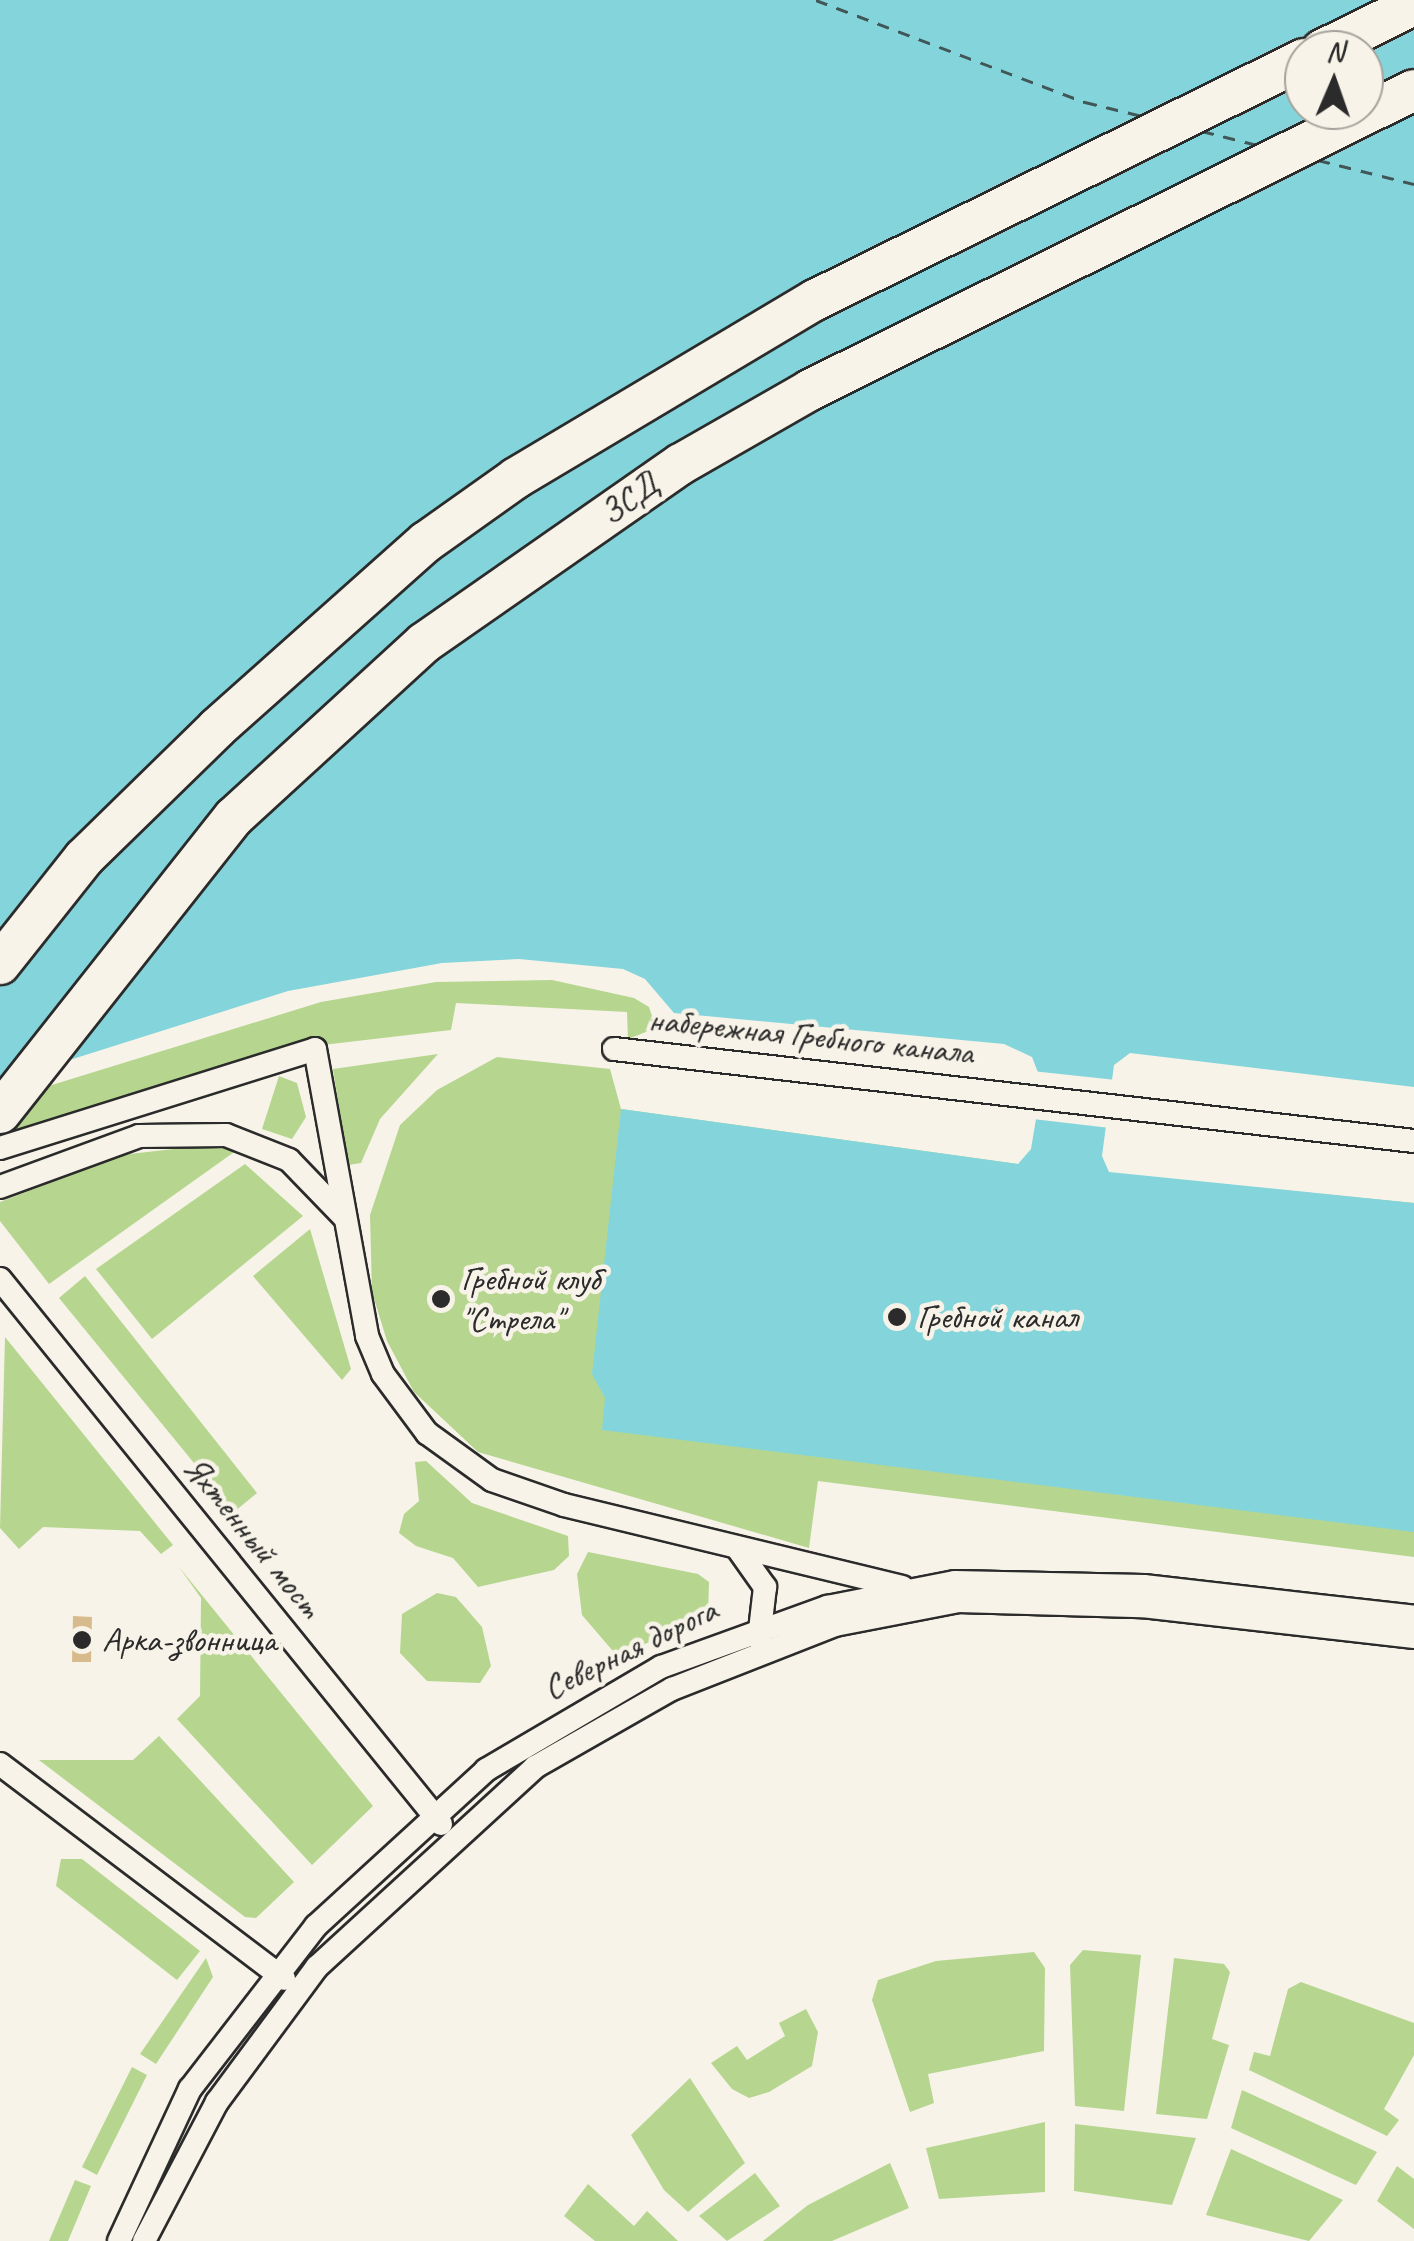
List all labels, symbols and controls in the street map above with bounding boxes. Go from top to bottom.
north arrow [1284,30,1384,130]
text: N [1326,34,1344,69]
street label: ЗСД [591,464,667,534]
street label: набережная Гребного канала [647,998,975,1074]
place label: Гребной клуб "Стрела" [461,1258,599,1340]
marker: Гребной клуб "Стрела" [430,1288,452,1310]
place label: Гребной канал [917,1296,1078,1338]
marker: Гребной канал [886,1306,908,1328]
street label: Яхтенный мост [175,1447,331,1627]
street label: Северная дорога [537,1589,723,1709]
place label: Арка-звонница [102,1619,276,1661]
marker: Арка-звонница [71,1629,93,1651]

